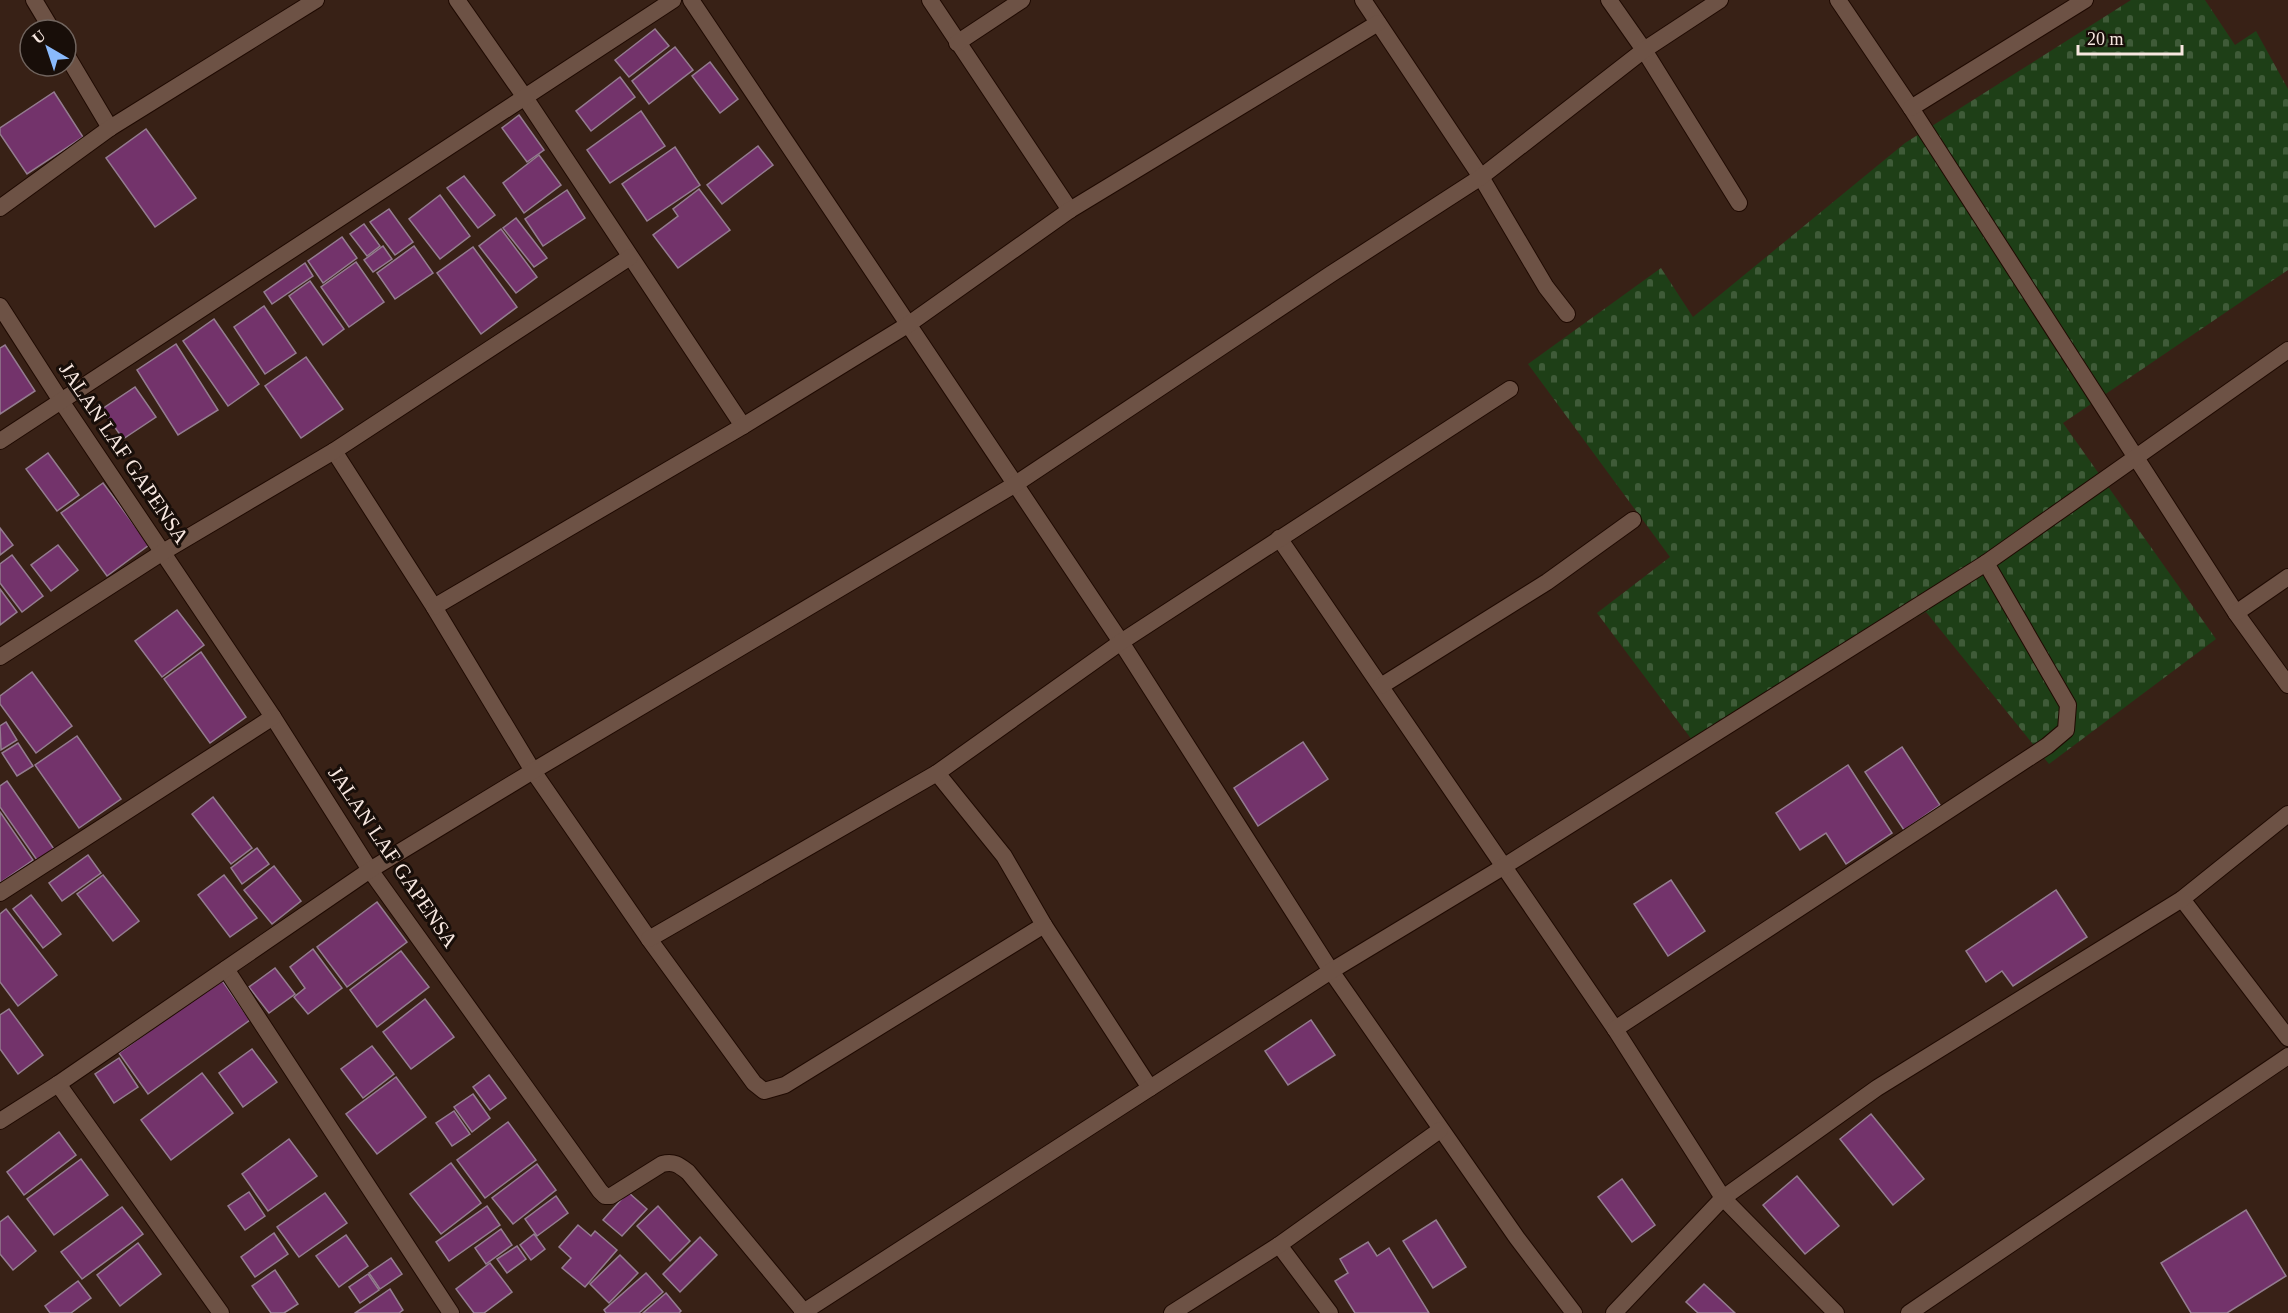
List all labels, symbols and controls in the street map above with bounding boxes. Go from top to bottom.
north arrow [18,18,78,78]
scale bar [2078,18,2182,56]
text: U [29,26,49,47]
text: 20 m [2087,29,2124,49]
street label: JALAN LAF GAPENSA [54,358,194,549]
street label: JALAN LAF GAPENSA [323,762,463,953]

